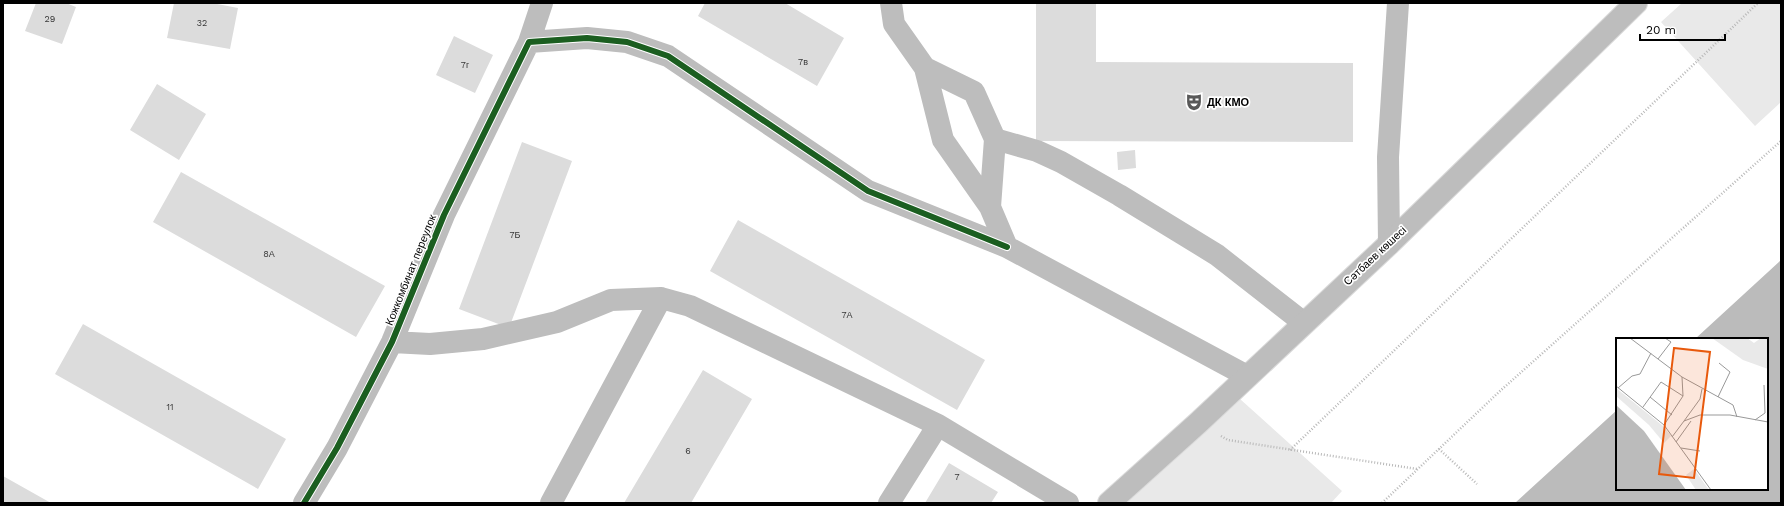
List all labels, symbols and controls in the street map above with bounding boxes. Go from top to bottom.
house number: 29 [45,14,55,24]
scale bar [1640,16,1725,42]
house number: 32 [197,18,207,28]
text: 20 m [1646,23,1676,37]
house number: 7в [798,57,808,67]
house number: 7г [461,60,470,70]
theatre icon: ДК КМО [1184,92,1204,112]
place label: ДК КМО [1207,96,1250,109]
street label: Кожкомбинат переулок [383,213,439,327]
street label: Сәтбаев көшесі [1341,224,1409,288]
house number: 7Б [510,230,521,240]
house number: 8А [263,249,275,259]
house number: 7А [841,310,853,320]
inset map [1616,338,1768,490]
house number: 11 [166,402,174,412]
house number: 6 [685,446,691,456]
house number: 7 [954,472,960,482]

